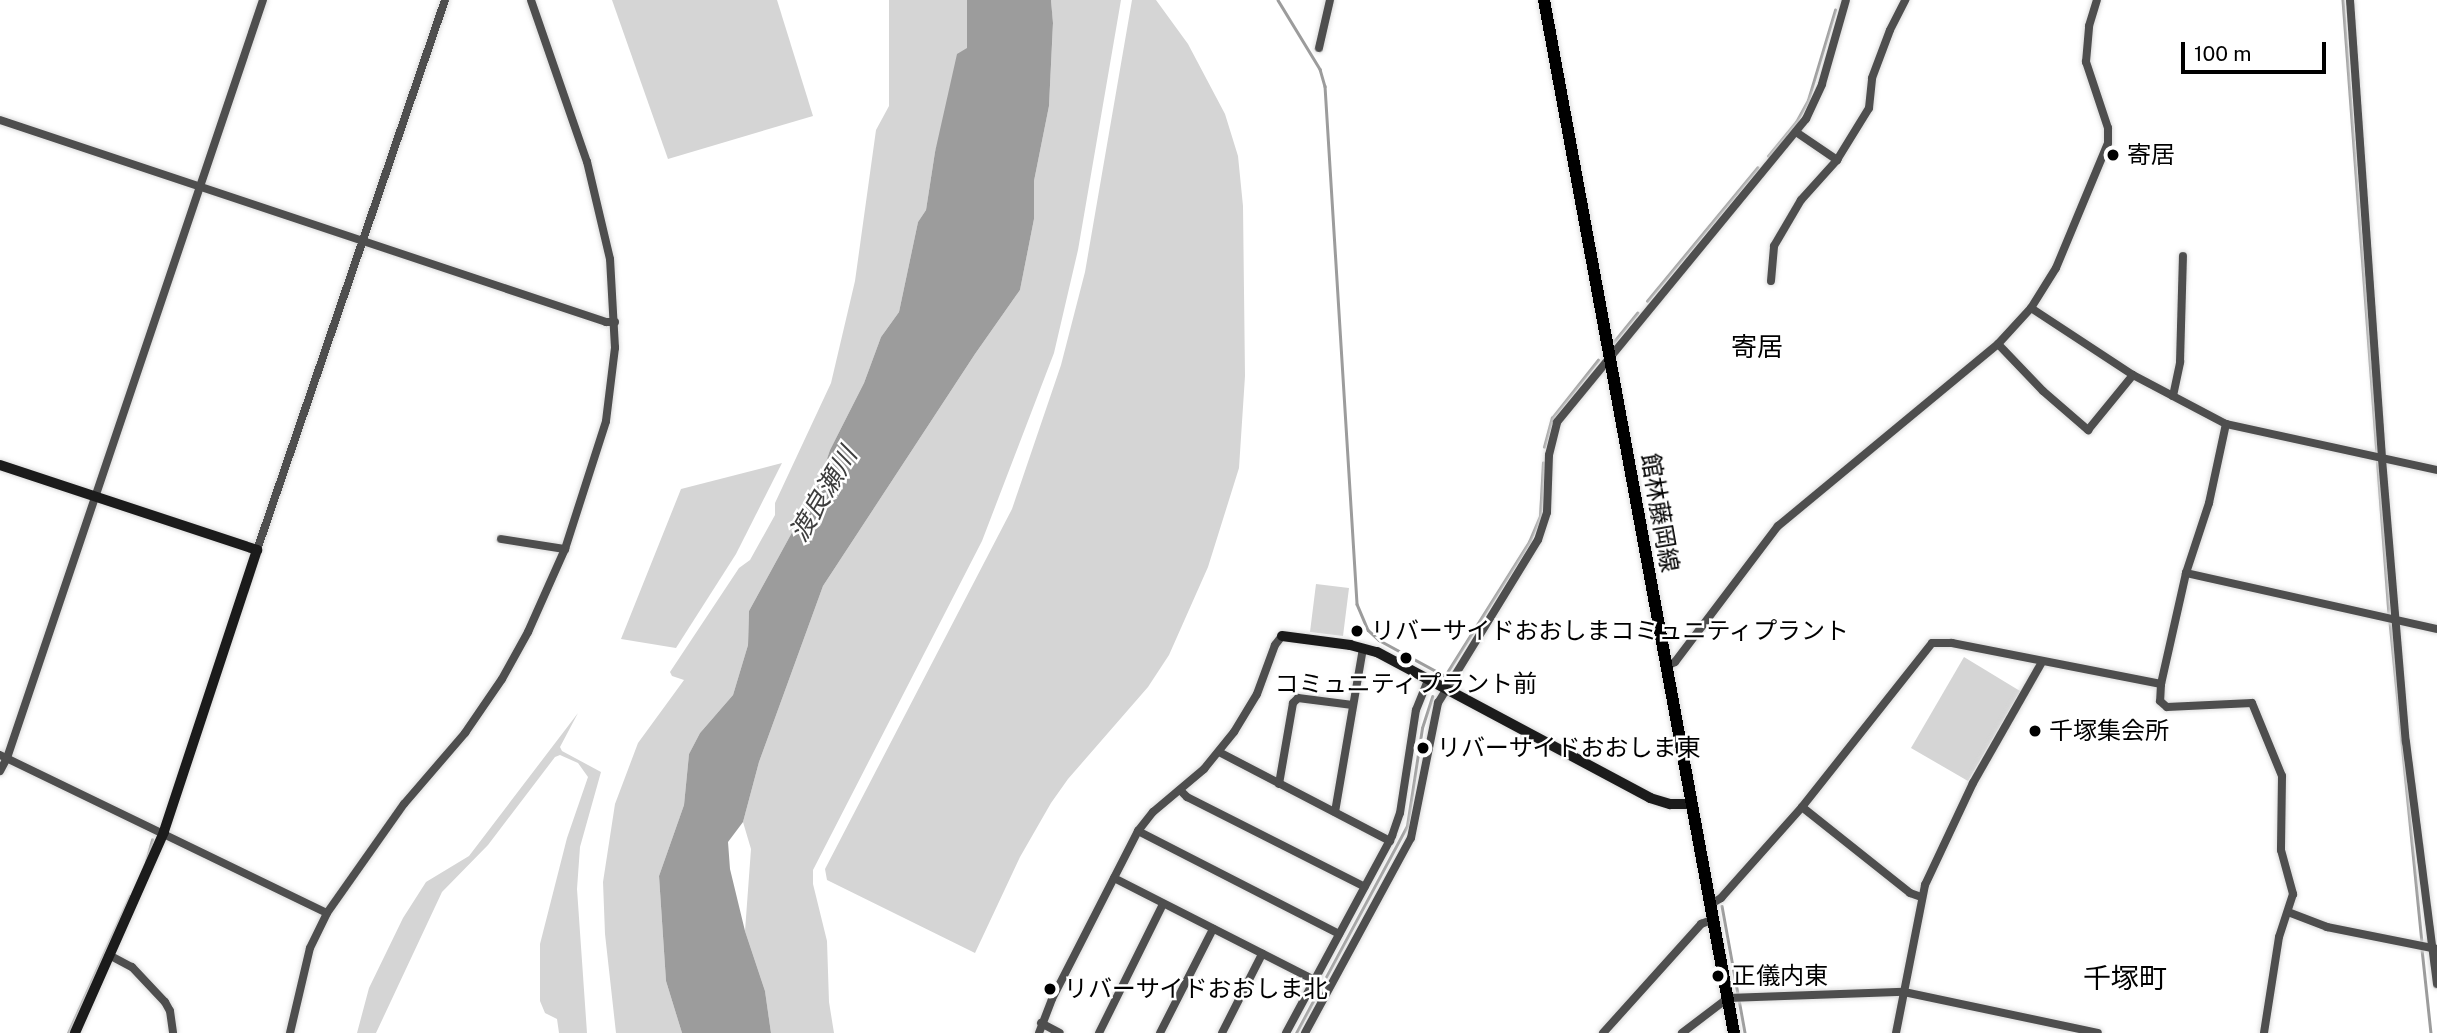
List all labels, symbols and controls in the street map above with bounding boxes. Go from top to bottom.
scale bar [2185,28,2330,72]
text: 100 m [2194,41,2251,66]
place label: 寄居 [2127,141,2175,169]
marker: 寄居 [2105,147,2121,163]
district label: 寄居 [1731,331,1783,363]
water label: 渡良瀬川 [783,441,863,547]
street label: 館林藤岡線 [1635,451,1685,575]
place label: リバーサイドおおしまコミュニティプラント [1371,617,1851,645]
marker: リバーサイドおおしまコミュニティプラント [1349,623,1365,639]
marker: コミュニティプラント前 [1398,650,1414,666]
place label: コミュニティプラント前 [1274,670,1538,698]
place label: 千塚集会所 [2049,717,2169,745]
marker: 千塚集会所 [2027,723,2043,739]
place label: リバーサイドおおしま東 [1437,734,1701,762]
marker: リバーサイドおおしま東 [1415,740,1431,756]
district label: 千塚町 [2083,961,2167,995]
place label: 正儀内東 [1732,962,1828,990]
marker: 正儀内東 [1710,968,1726,984]
place label: リバーサイドおおしま北 [1064,975,1328,1003]
marker: リバーサイドおおしま北 [1042,981,1058,997]

